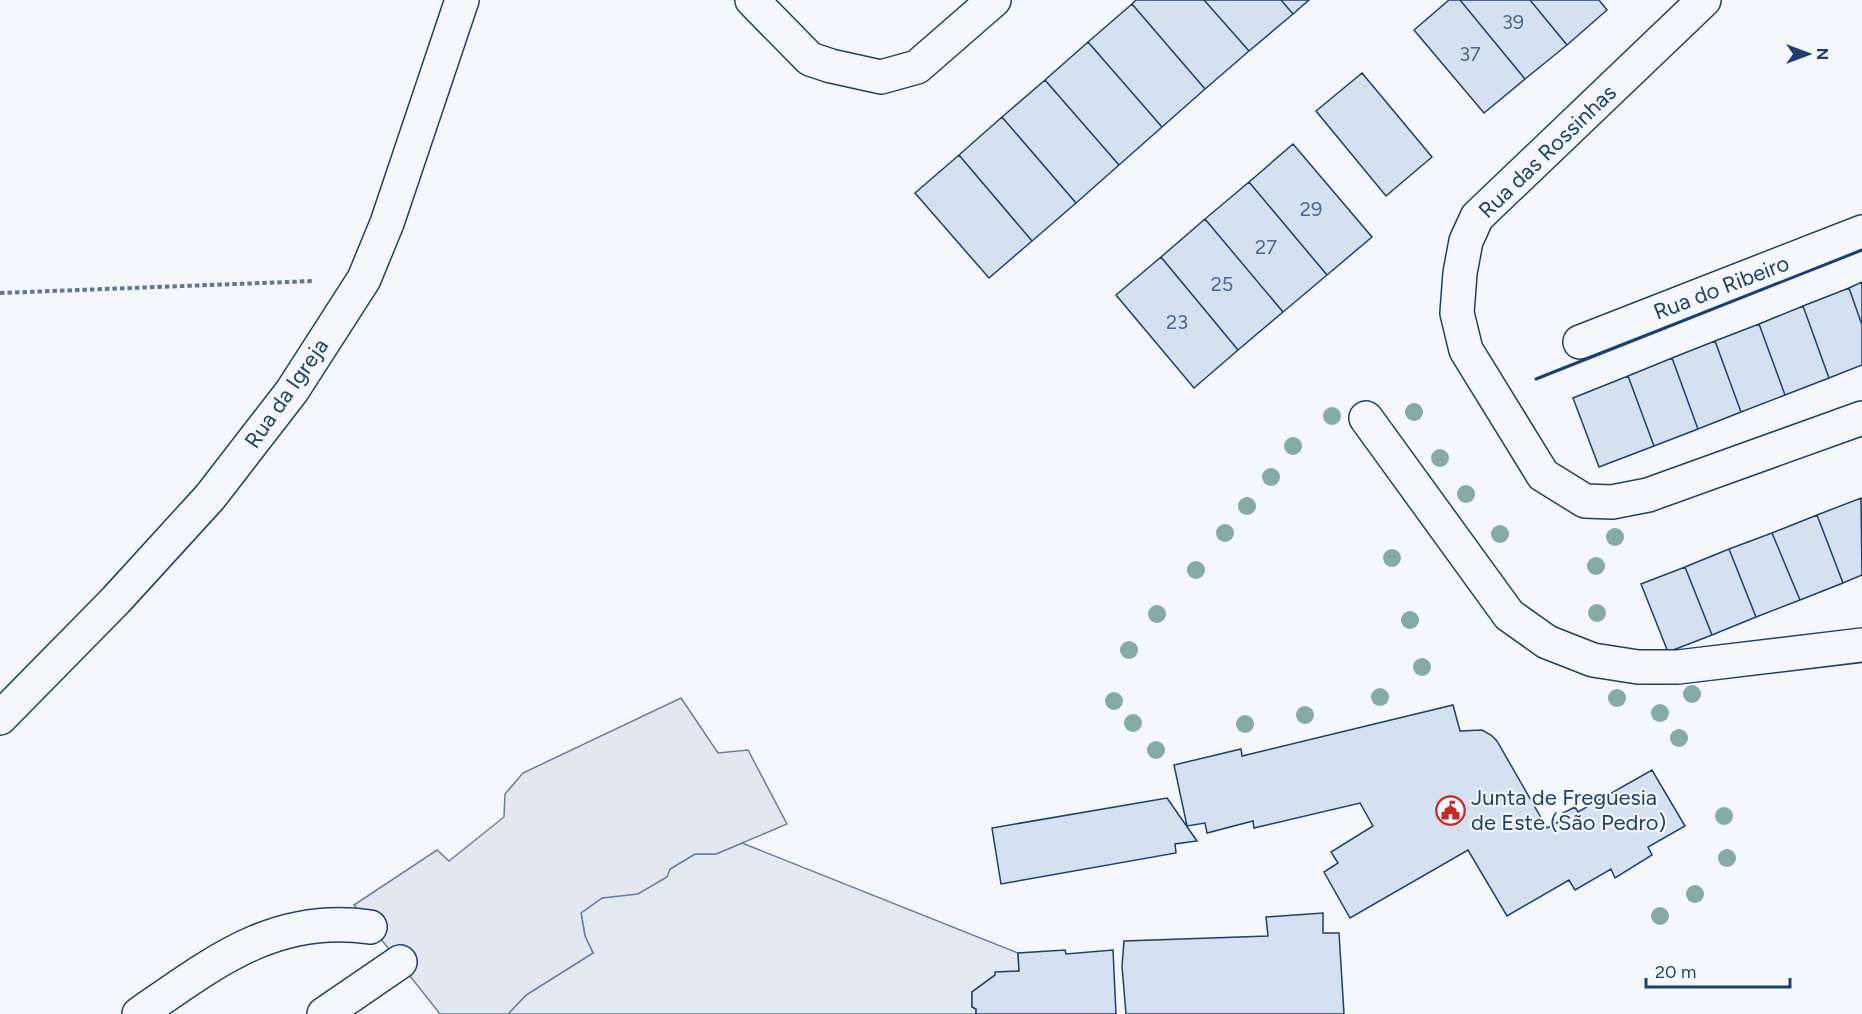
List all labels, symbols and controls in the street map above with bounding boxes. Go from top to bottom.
house number: 39 [1502,10,1524,34]
north arrow [1778,24,1838,84]
house number: 37 [1459,42,1481,66]
text: N [1813,48,1832,60]
street label: Rua das Rossinhas [1473,79,1622,224]
house number: 29 [1300,197,1322,221]
house number: 27 [1255,235,1277,259]
street label: Rua do Ribeiro [1650,249,1793,326]
house number: 25 [1211,272,1233,296]
house number: 23 [1166,310,1188,334]
street label: Rua da Igreja [239,333,334,453]
place label: Junta de Freguesia de Este (São Pedro) [1471,784,1666,836]
public building icon: Junta de Freguesia de Este (São Pedro) [1434,794,1466,826]
scale bar [1646,951,1790,989]
text: 20 m [1655,961,1696,983]

